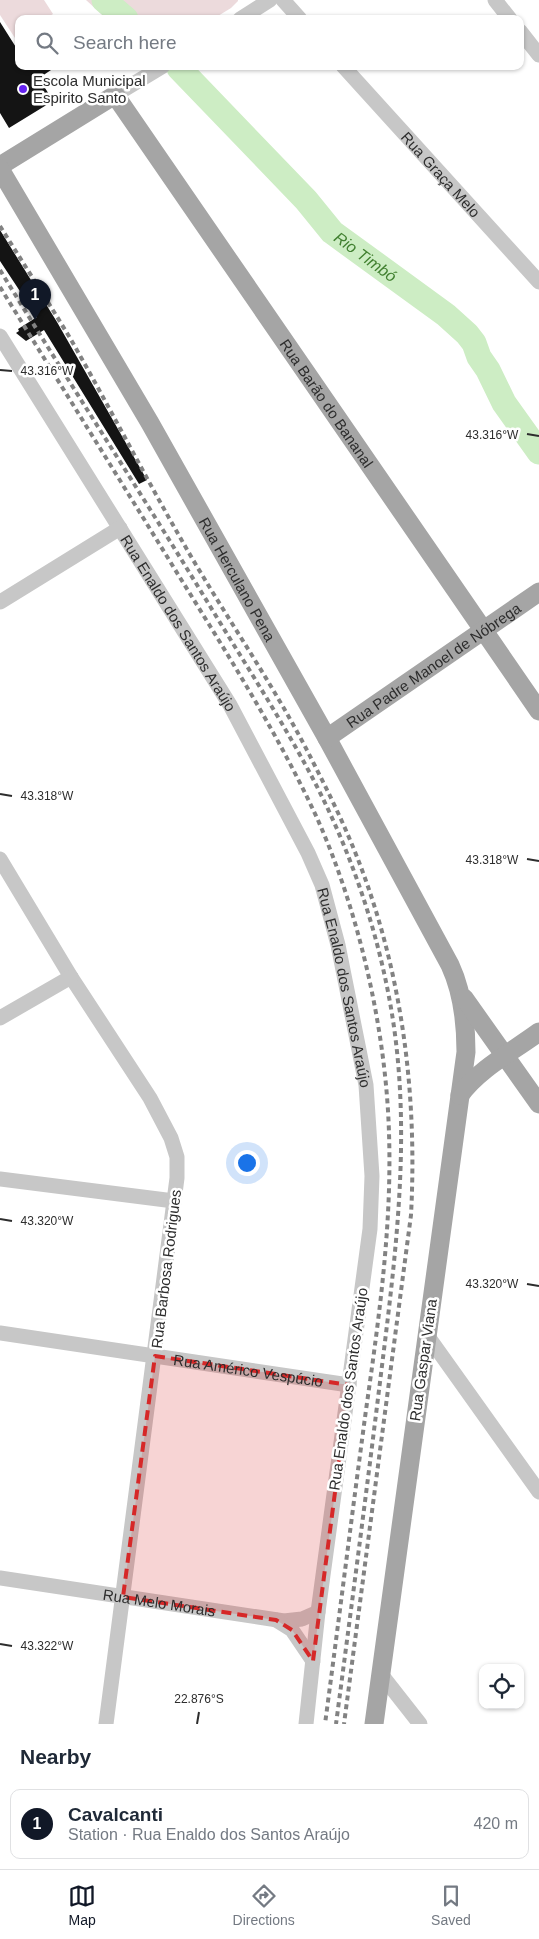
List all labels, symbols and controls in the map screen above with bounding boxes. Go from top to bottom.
search box [15,15,524,70]
icon: search [33,29,61,57]
text: Search here [73,32,177,53]
place label: Escola Municipal Espirito Santo [33,72,146,106]
marker: Escola Municipal Espirito Santo [17,83,29,95]
street label: Rua Graça Melo [398,128,484,220]
water label: Rio Timbó [331,228,400,285]
pin: 1 [19,279,51,320]
street label: Rua Barão do Bananal [277,336,377,470]
text: 43.316°W [21,364,74,378]
text: 43.316°W [466,428,519,442]
street label: Rua Herculano Pena [196,514,280,645]
street label: Rua Enaldo dos Santos Araújo [118,532,240,714]
street label: Rua Padre Manoel de Nóbrega [343,599,524,731]
text: 43.318°W [21,789,74,803]
text: 43.318°W [466,853,519,867]
street label: Rua Enaldo dos Santos Araújo [314,885,375,1089]
your location [234,1150,260,1176]
street label: Rua Barbosa Rodrigues [148,1189,184,1349]
text: 43.320°W [21,1214,74,1228]
text: 43.320°W [466,1277,519,1291]
street label: Rua Enaldo dos Santos Araújo [325,1287,371,1491]
street label: Rua Gaspar Viana [406,1297,440,1422]
street label: Rua Américo Vespúcio [172,1350,324,1390]
street label: Rua Melo Morais [102,1585,217,1619]
text: 43.322°W [21,1639,74,1653]
map controls [479,1664,524,1709]
button: locate [479,1664,524,1709]
text: 22.876°S [174,1692,224,1706]
text: Nearby [20,1745,91,1768]
text: Cavalcanti [68,1804,163,1825]
text: 1 [33,1815,41,1832]
text: 420 m [474,1815,518,1832]
text: Station · Rua Enaldo dos Santos Araújo [68,1826,350,1843]
tab: Map [68,1882,96,1928]
tab: Directions [233,1882,295,1928]
tab: Saved [431,1882,471,1928]

